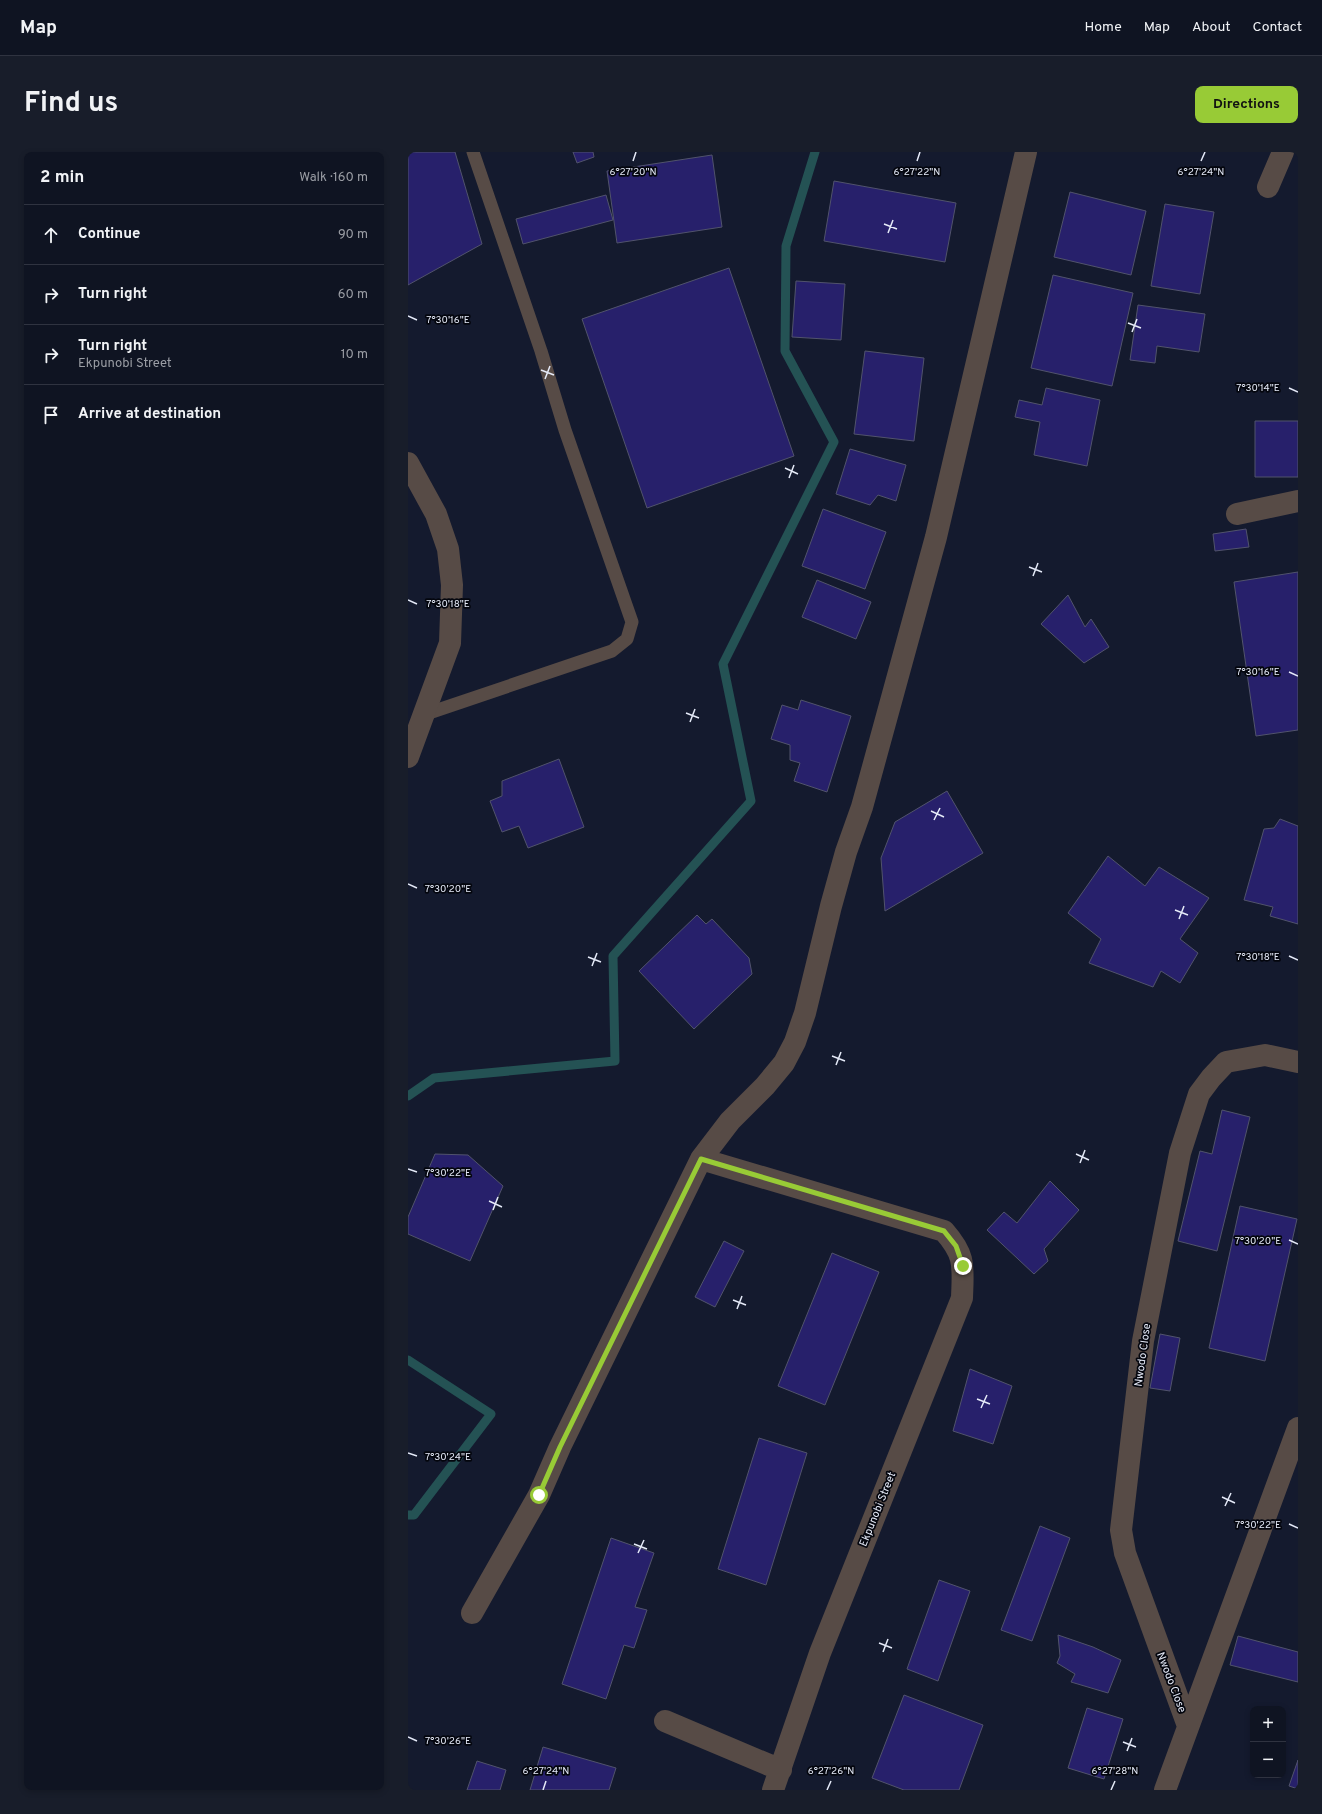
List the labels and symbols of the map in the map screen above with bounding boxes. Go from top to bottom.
text: 6°27'20"N [609,166,657,179]
text: 6°27'22"N [894,166,940,179]
text: 6°27'24"N [1178,166,1224,179]
text: 7°30'16"E [426,314,470,327]
text: 7°30'14"E [1236,382,1280,395]
text: 7°30'18"E [426,598,470,611]
text: 7°30'16"E [1236,666,1280,679]
text: 7°30'20"E [425,883,471,896]
text: 7°30'18"E [1236,951,1280,964]
text: 7°30'22"E [425,1167,471,1180]
text: 7°30'20"E [1235,1235,1281,1248]
route end [954,1257,972,1275]
street label: Nwodo Close [1132,1323,1154,1388]
text: 7°30'24"E [425,1451,471,1464]
street label: Ekpunobi Street [857,1470,899,1549]
route start [530,1486,548,1504]
text: 7°30'22"E [1235,1519,1281,1532]
street label: Nwodo Close [1153,1650,1189,1715]
text: 7°30'26"E [425,1735,471,1748]
text: 6°27'24"N [523,1765,569,1778]
text: 6°27'26"N [808,1765,854,1778]
text: 6°27'28"N [1092,1765,1138,1778]

